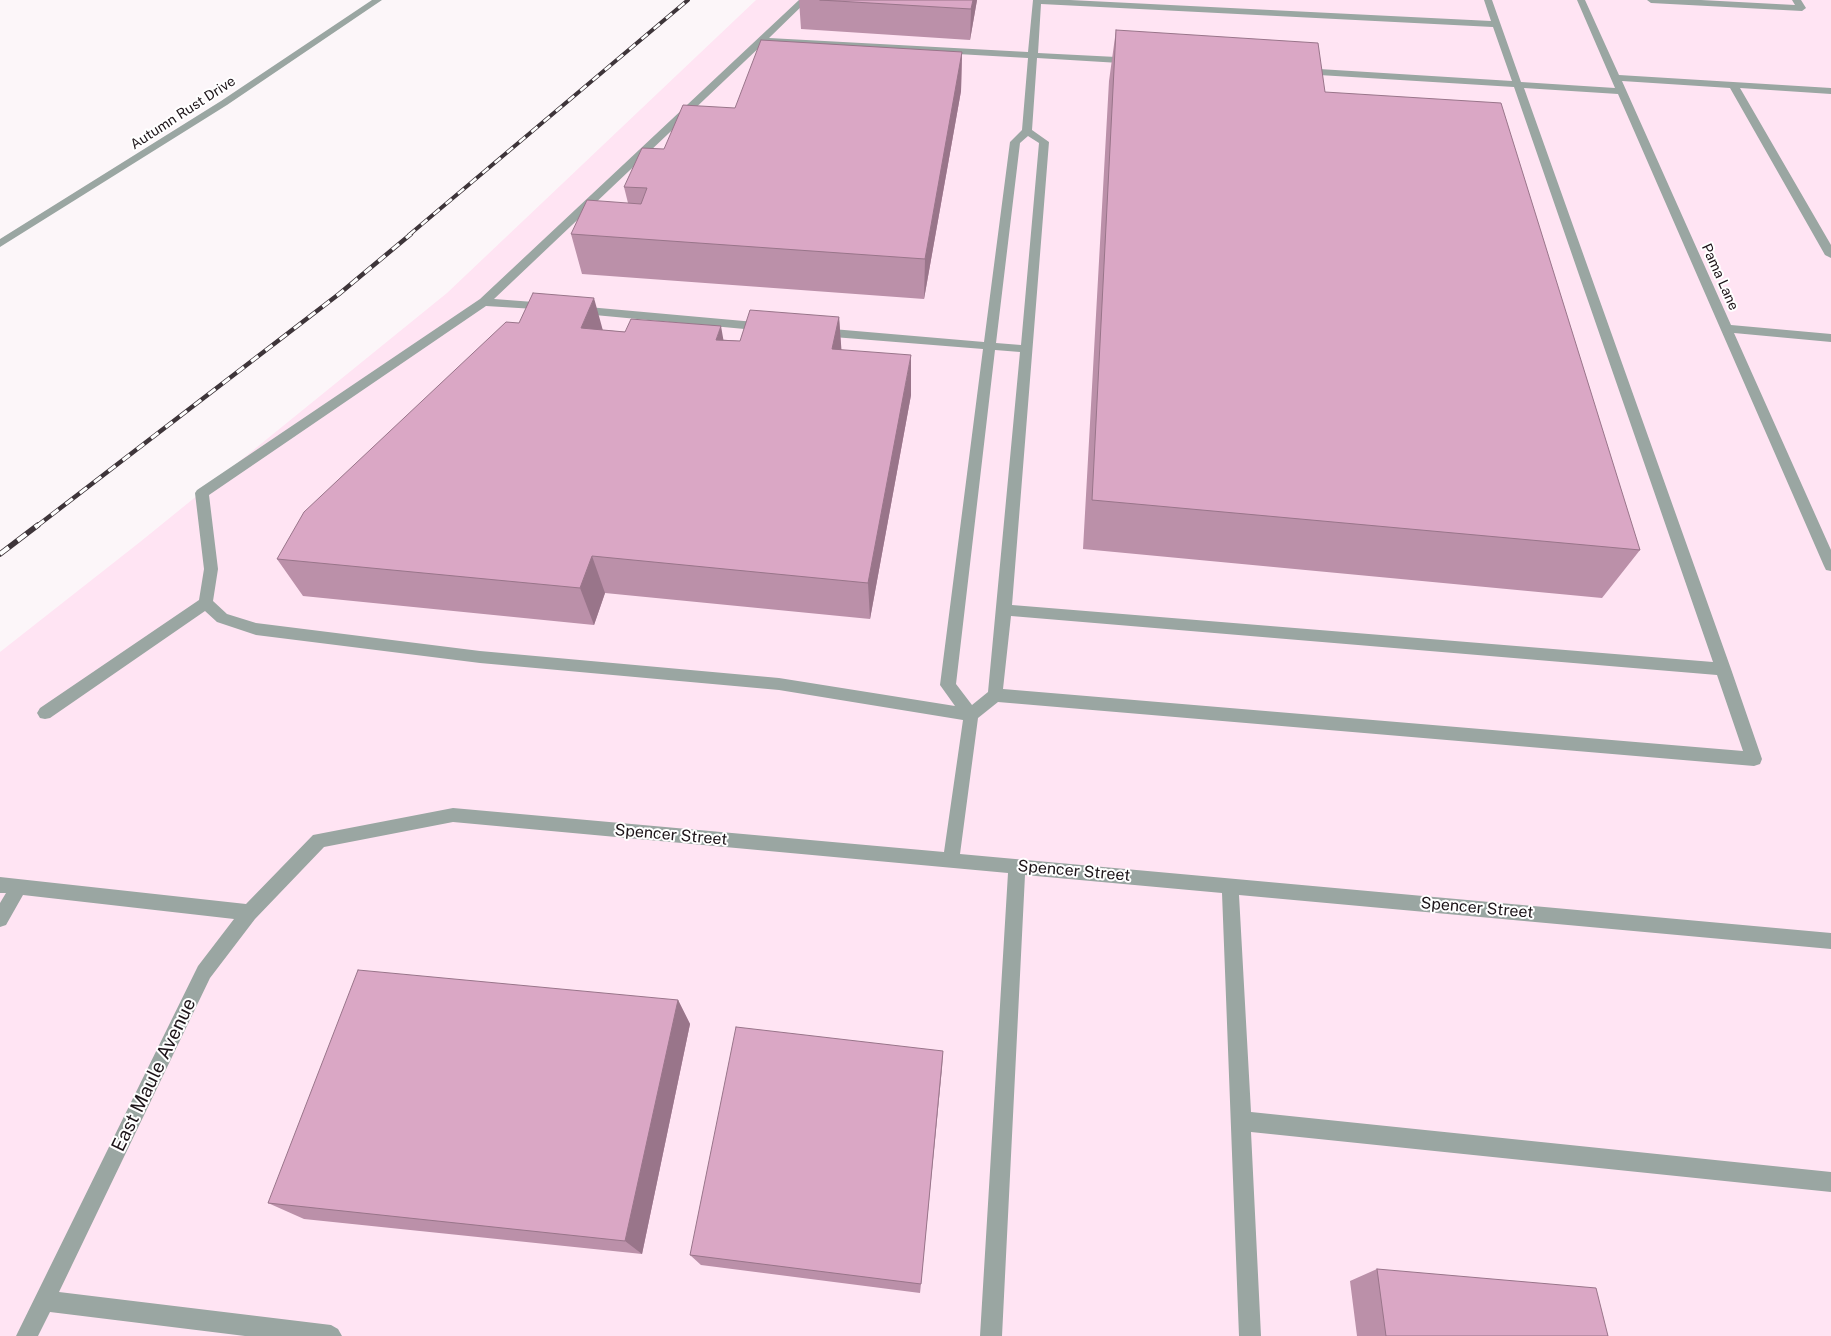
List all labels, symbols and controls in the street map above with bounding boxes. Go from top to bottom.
street label: Autumn Rust Drive [127,73,239,153]
street label: Pama Lane [1698,241,1742,313]
street label: Spencer Street [614,821,728,849]
street label: Spencer Street [1017,857,1131,885]
street label: Spencer Street [1420,894,1534,922]
street label: East Maule Avenue [107,995,201,1155]

